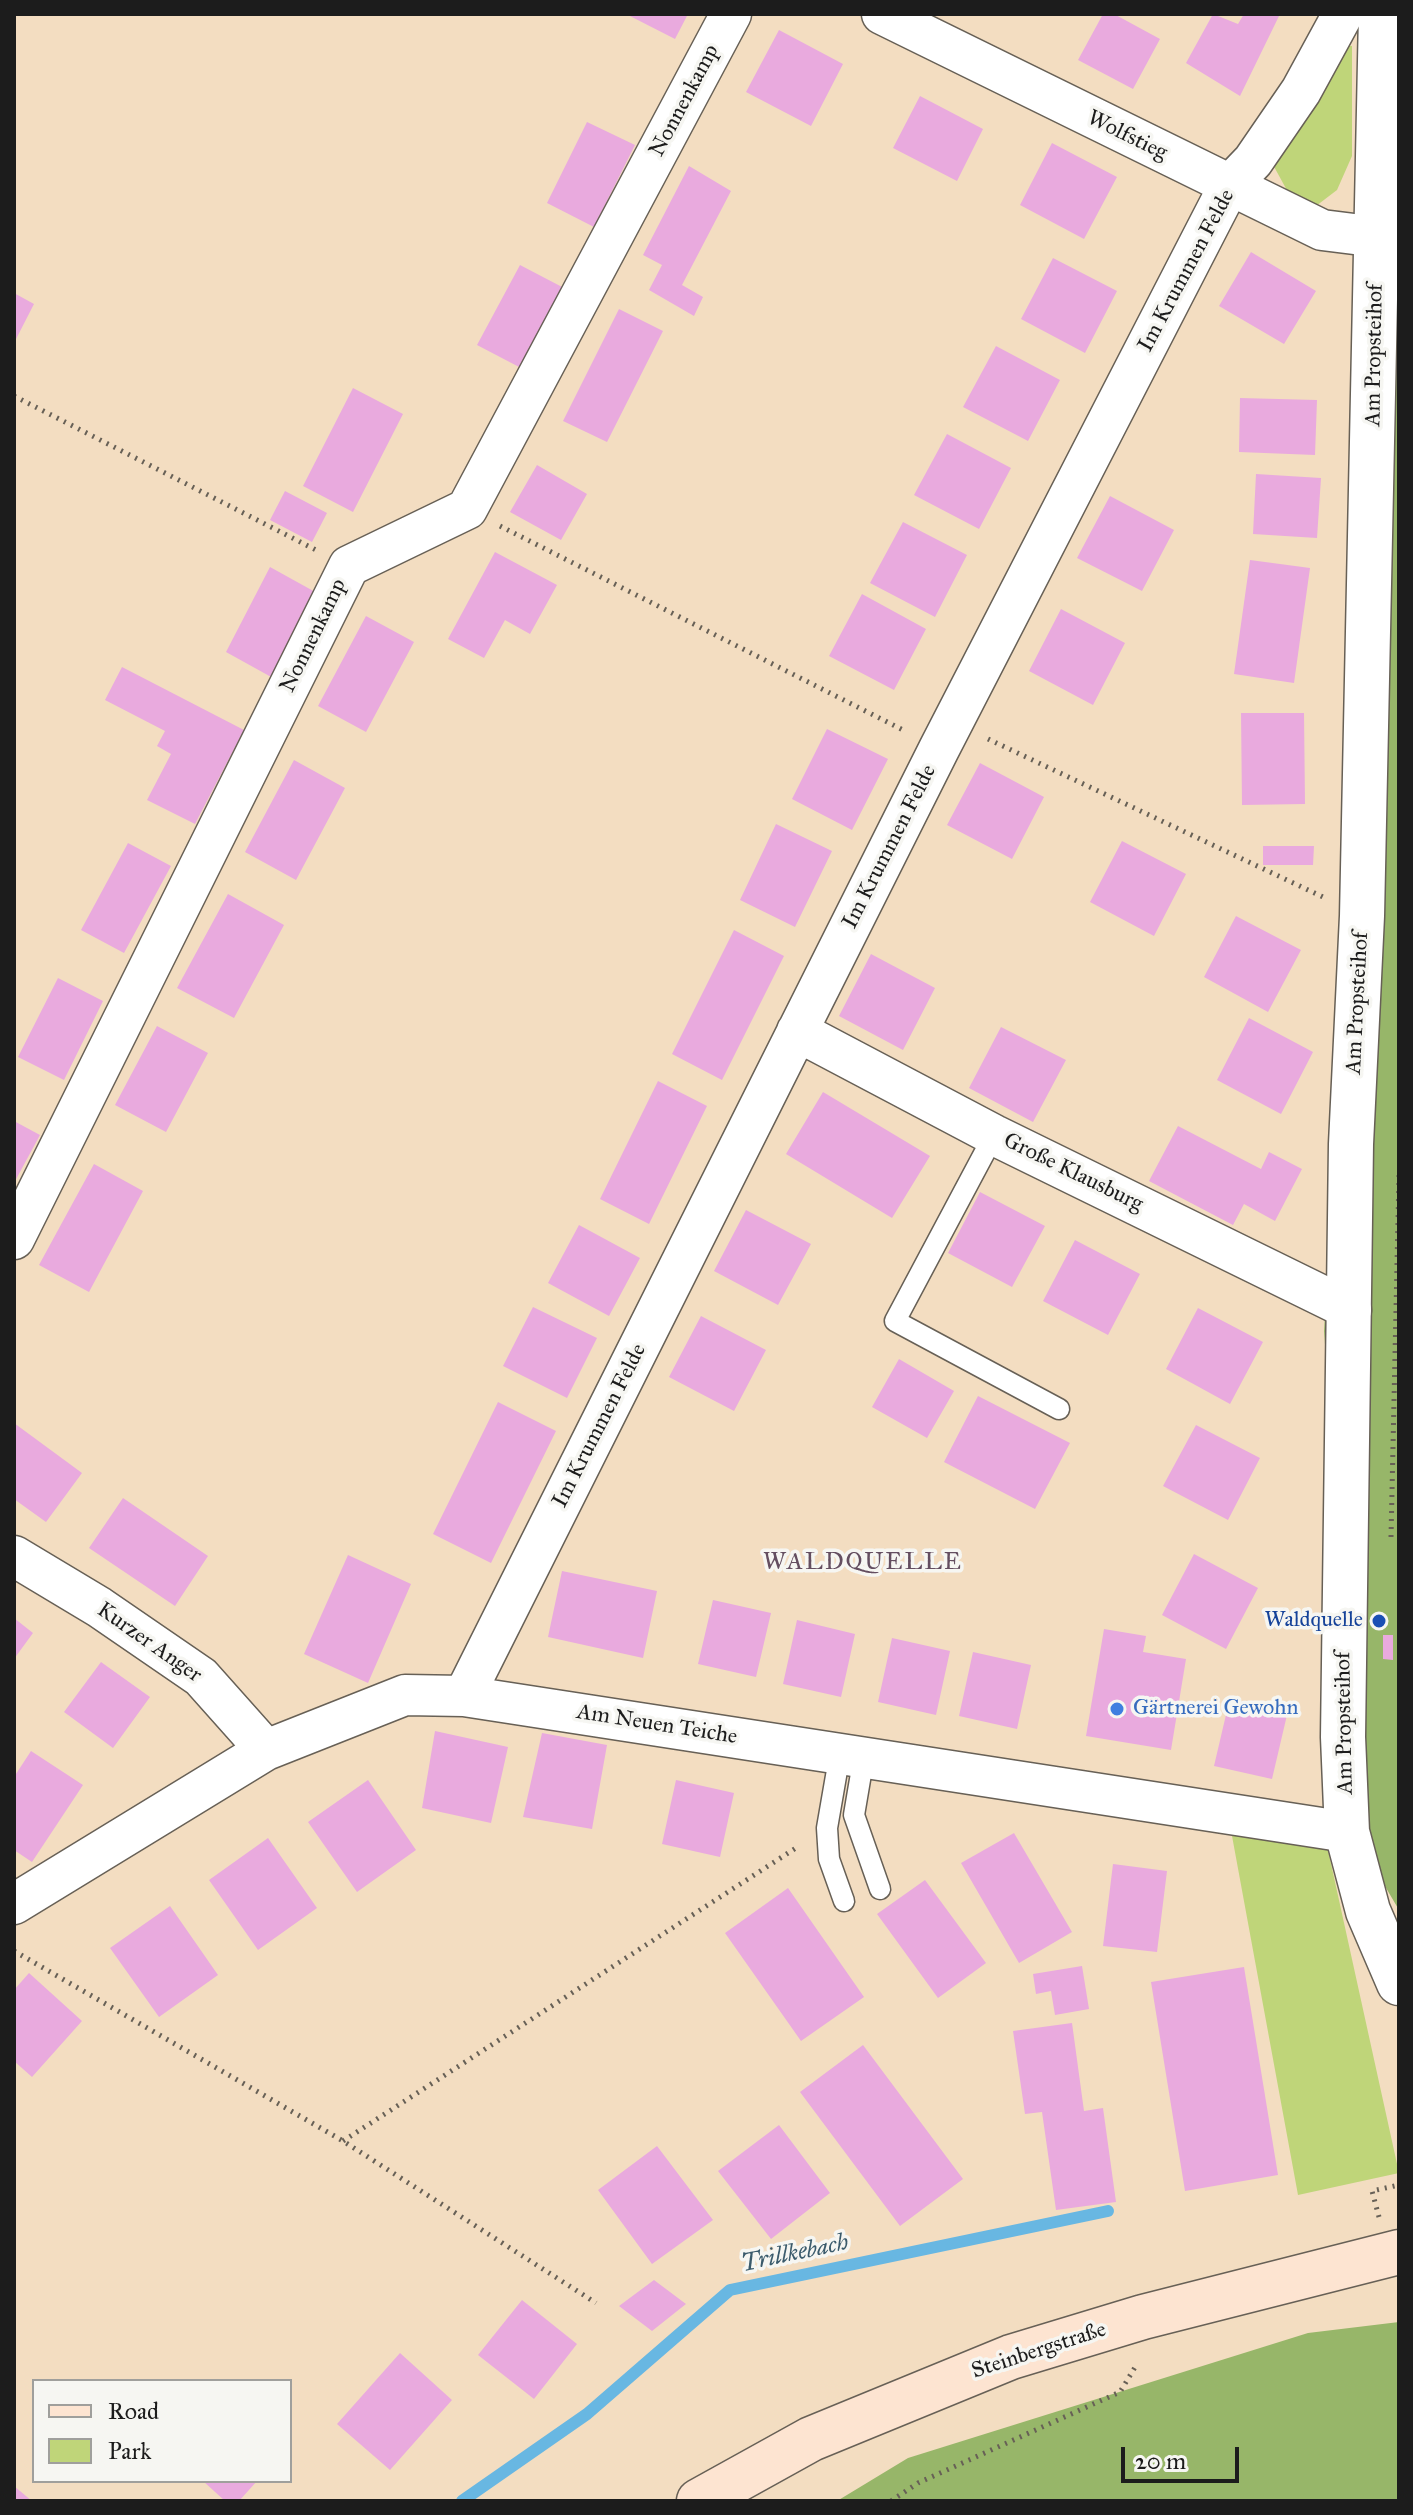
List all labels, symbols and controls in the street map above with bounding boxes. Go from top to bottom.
street label: Nonnenkamp [644,40,726,162]
street label: Wolfstieg [1083,105,1171,167]
street label: Im Krummen Felde [1133,185,1241,357]
street label: Am Propsteihof [1361,283,1389,427]
street label: Nonnenkamp [275,575,353,697]
street label: Im Krummen Felde [837,761,943,933]
street label: Am Propsteihof [1341,931,1375,1075]
street label: Große Klausburg [999,1128,1147,1218]
street label: Im Krummen Felde [547,1340,653,1512]
district label: WALDQUELLE [763,1549,963,1577]
street label: Kurzer Anger [91,1597,207,1689]
place label: Waldquelle [1265,1608,1363,1634]
marker: Waldquelle [1370,1612,1388,1630]
street label: Am Propsteihof [1331,1651,1359,1795]
place label: Gärtnerei Gewohn [1133,1696,1298,1722]
street label: Am Neuen Teiche [575,1699,739,1751]
marker: Gärtnerei Gewohn [1108,1700,1126,1718]
water label: Trillkebach [739,2229,851,2279]
street label: Steinbergstraße [968,2317,1110,2385]
legend [32,2379,292,2483]
text: Road [108,2396,159,2426]
scale bar [1125,2431,1243,2481]
text: Park [108,2436,151,2466]
text: 20 m [1135,2446,1186,2476]

